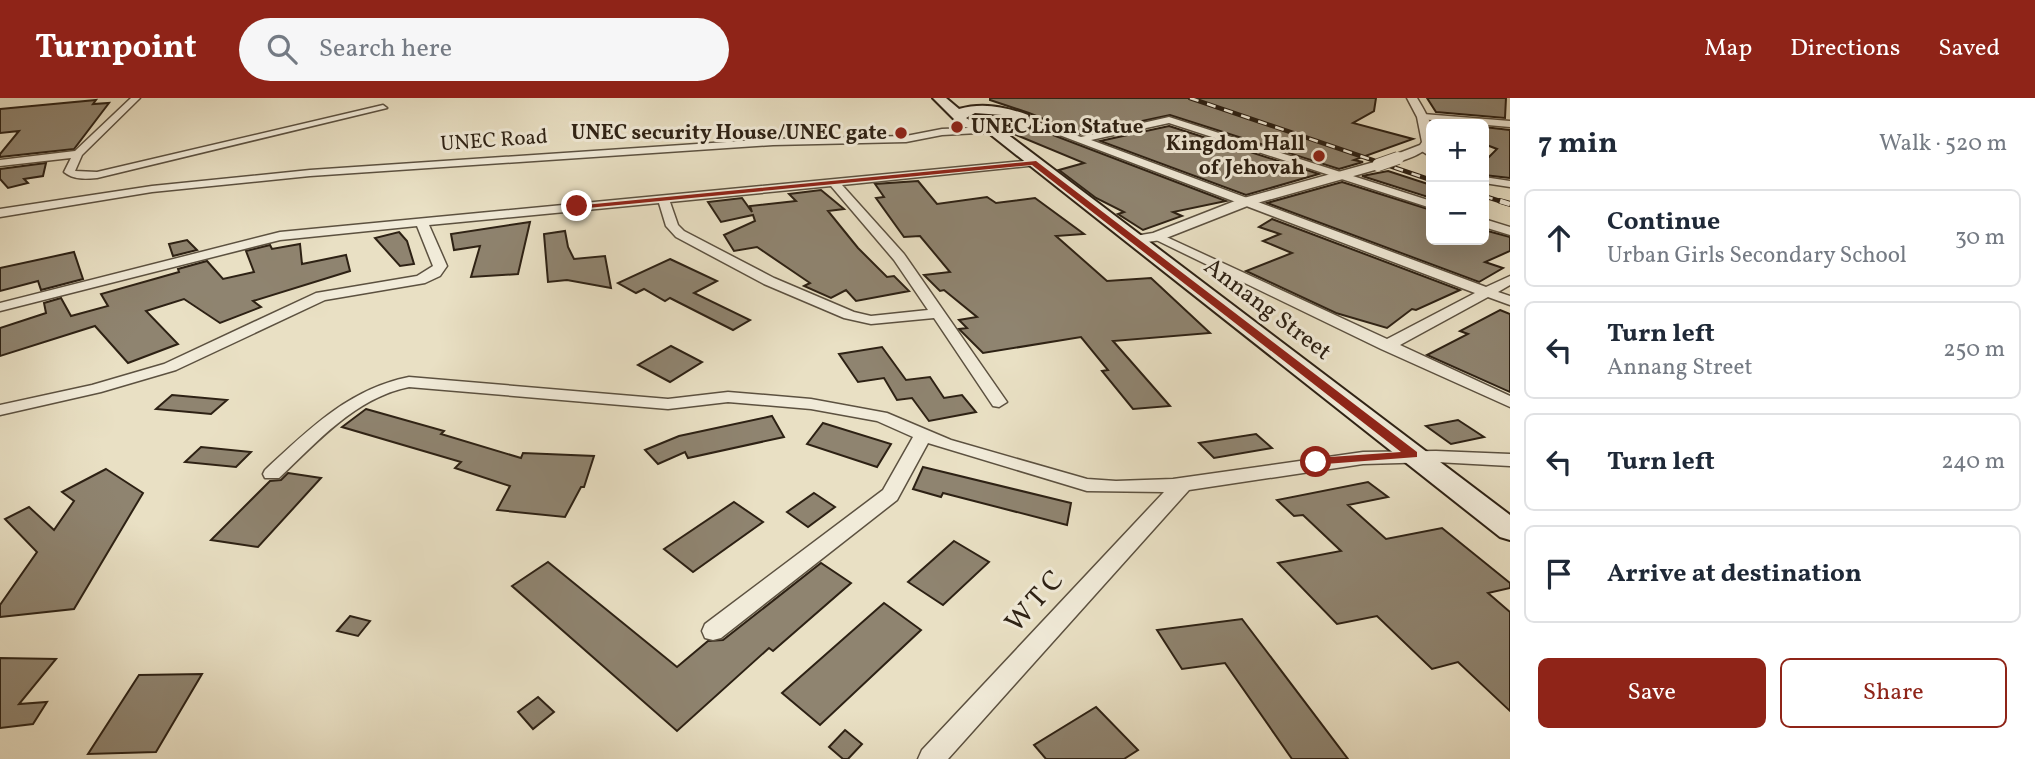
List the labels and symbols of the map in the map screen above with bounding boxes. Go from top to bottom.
place label: UNEC Lion Statue [971,113,1143,142]
place label: UNEC security House/UNEC gate [571,119,887,148]
marker: UNEC Lion Statue [949,119,965,135]
street label: UNEC Road [439,123,549,159]
marker: UNEC security House/UNEC gate [893,125,909,141]
place label: Kingdom Hall of Jehovah [1166,130,1305,183]
marker: Kingdom Hall of Jehovah [1311,148,1327,164]
route end [561,190,592,221]
street label: Annang Street [1196,251,1338,369]
route start [1300,446,1331,477]
street label: W T C [997,562,1073,642]

